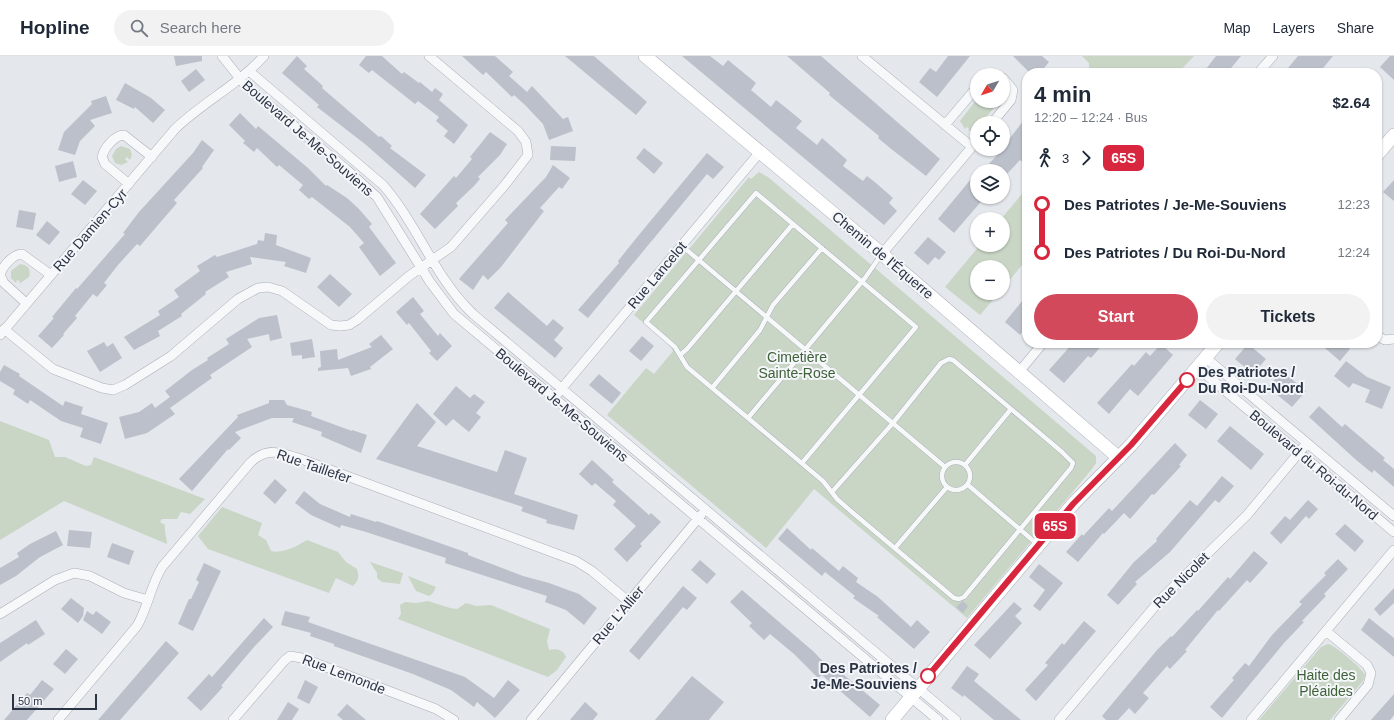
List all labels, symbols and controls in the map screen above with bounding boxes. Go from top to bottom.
search box [114,10,394,46]
text: Hopline [20,17,90,38]
icon: search [128,17,150,39]
text: Search here [160,19,241,36]
text: Map [1223,20,1251,36]
text: Layers [1273,20,1315,36]
text: Share [1337,20,1374,36]
north arrow [970,68,1010,108]
map controls [970,68,1010,300]
street label: Boulevard Je-Me-Souviens [239,77,377,199]
text: 4 min [1034,82,1091,107]
text: $2.64 [1332,94,1370,111]
text: 12:20 – 12:24 · Bus [1034,110,1147,125]
button: locate [970,116,1010,156]
icon: walk [1034,147,1056,169]
icon: forward [1075,147,1097,169]
text: 65S [1111,150,1136,166]
text: 3 [1062,151,1069,166]
button: layers [970,164,1010,204]
street label: Rue Damien-Cyr [50,185,130,275]
text: Des Patriotes / Je-Me-Souviens [1064,196,1287,213]
text: 12:23 [1337,197,1370,212]
street label: Chemin de l'Équerre [829,208,937,302]
button: + [970,212,1010,252]
street label: Rue Lancelot [624,238,690,312]
text: Des Patriotes / Du Roi-Du-Nord [1064,244,1286,261]
text: 12:24 [1337,245,1370,260]
button: − [970,260,1010,300]
button: Start [1034,294,1198,340]
button: Tickets [1206,294,1370,340]
street label: Boulevard Je-Me-Souviens [492,345,632,465]
park label: Cimetière Sainte-Rose [758,349,836,381]
place label: Des Patriotes / Du Roi-Du-Nord [1198,364,1304,396]
marker: Des Patriotes / Du Roi-Du-Nord [1179,372,1195,388]
street label: Boulevard du Roi-du-Nord [1247,407,1381,523]
street label: Rue Taillefer [275,446,354,486]
line badge: 65S [1032,513,1078,539]
text: 65S [1043,518,1067,534]
street label: Rue Nicolet [1150,549,1212,611]
street label: Rue L'Allier [589,582,647,647]
street label: Rue Lemonde [300,651,388,697]
place label: Des Patriotes / Je-Me-Souviens [810,660,917,692]
park label: Haite des Pléaides [1296,667,1356,699]
marker: Des Patriotes / Je-Me-Souviens [920,668,936,684]
scale bar [12,692,97,711]
text: 50 m [18,695,42,707]

